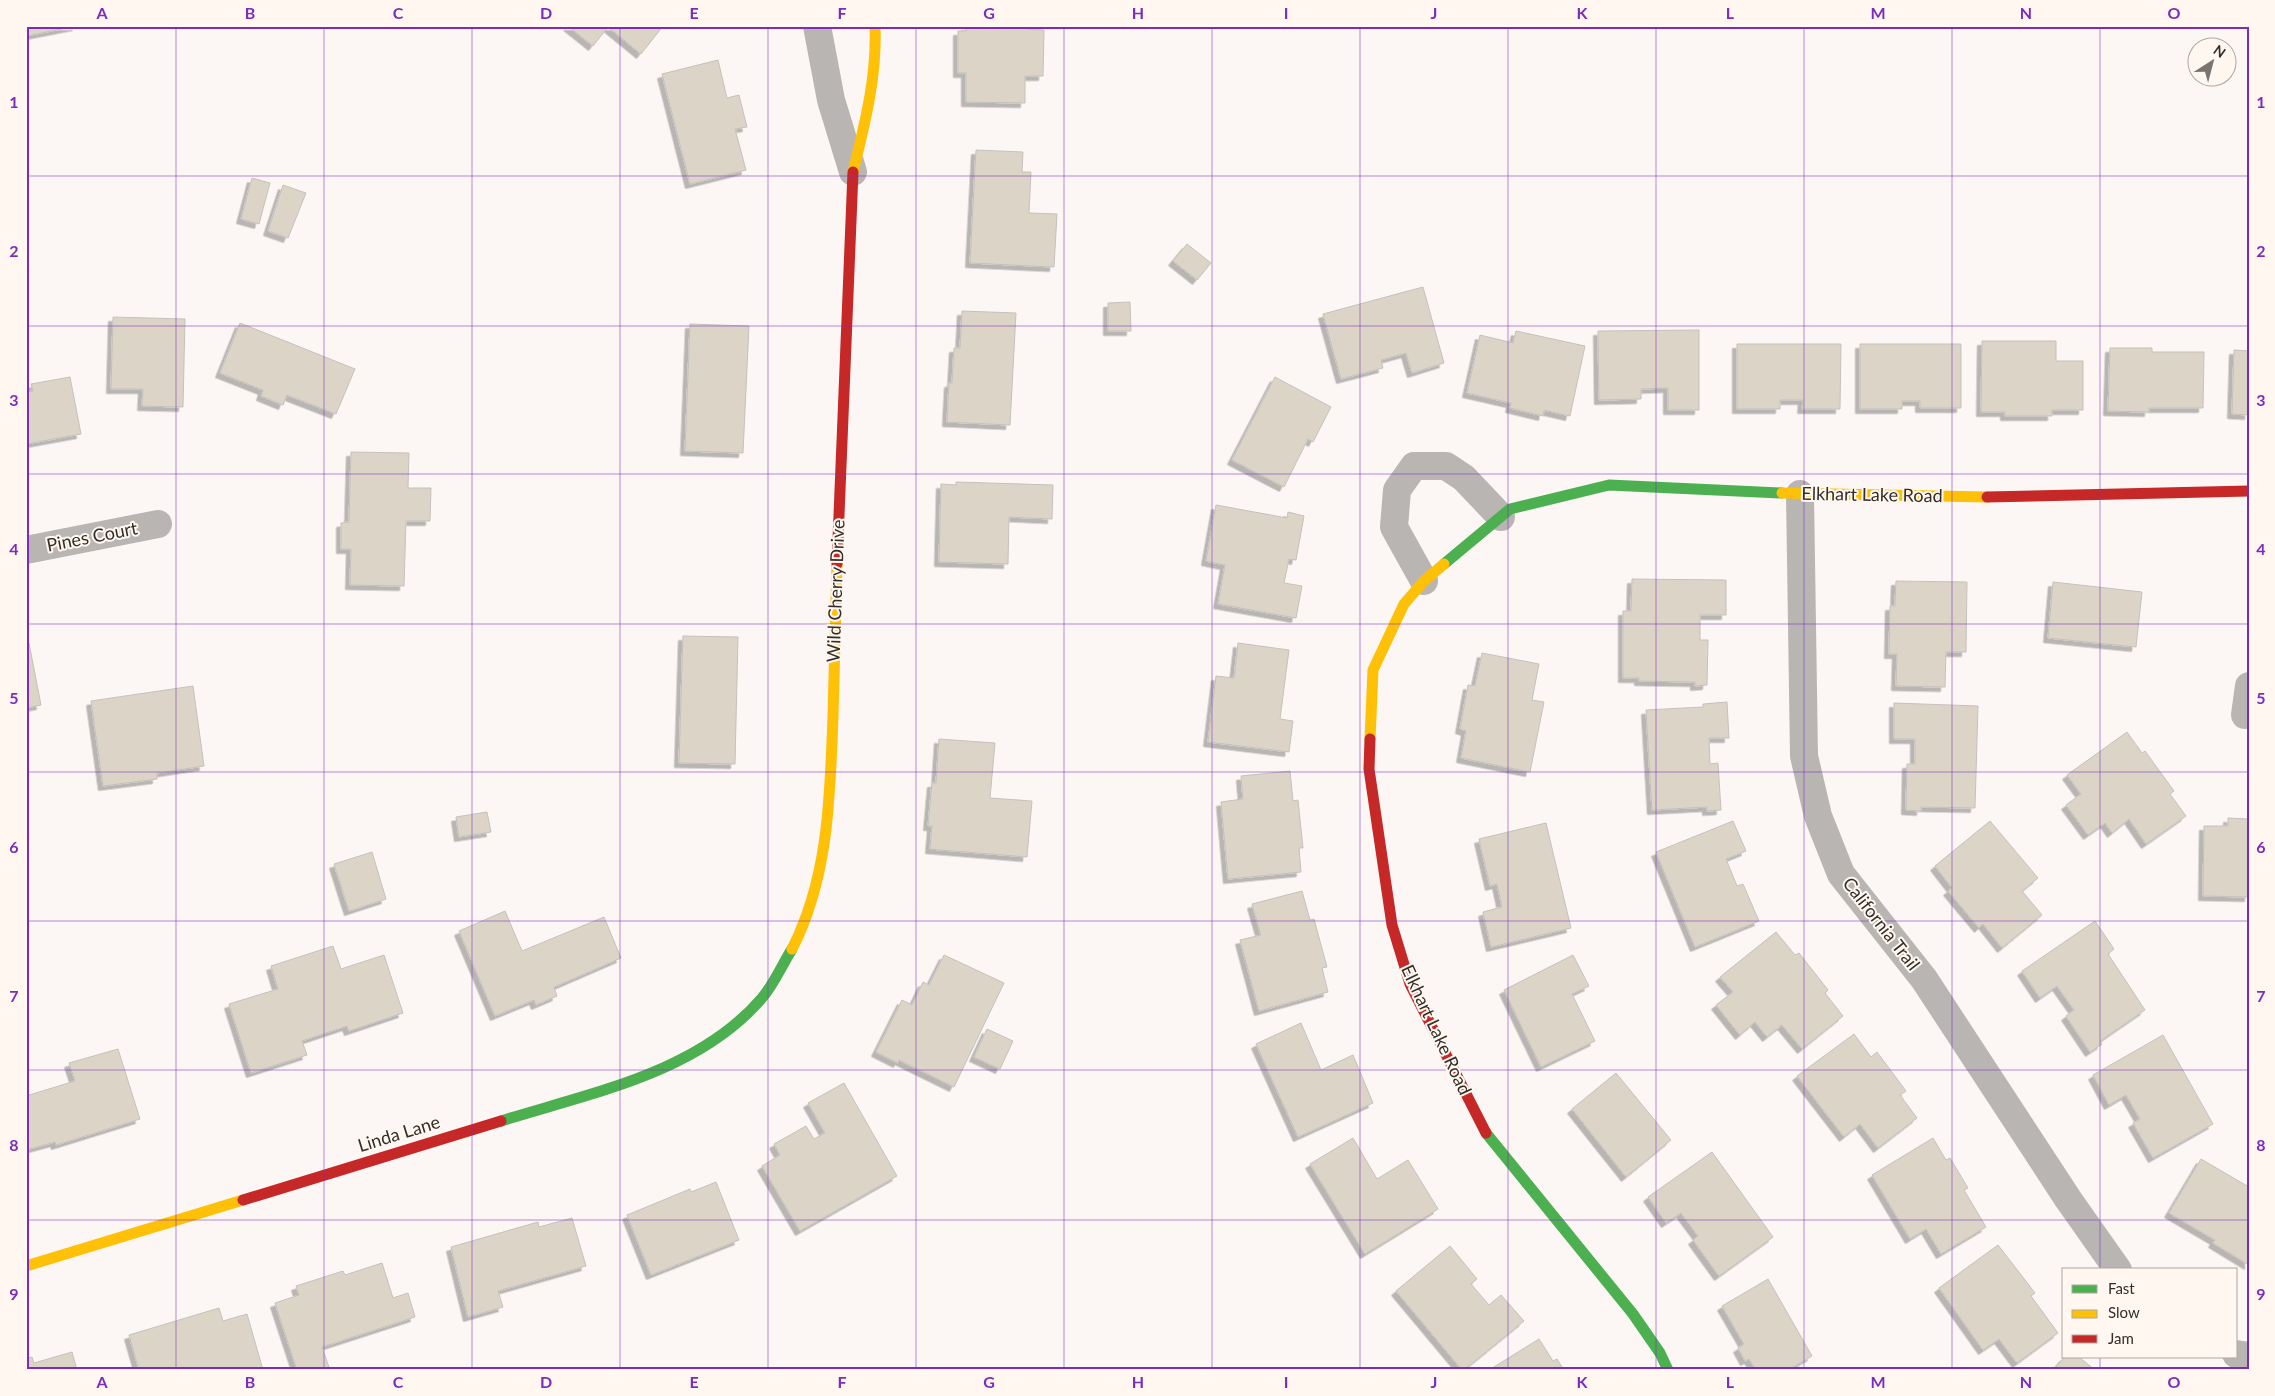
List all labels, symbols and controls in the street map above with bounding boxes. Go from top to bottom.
text: A [95,3,108,22]
text: B [245,3,255,22]
text: C [393,3,404,22]
text: D [540,3,552,22]
text: E [689,3,699,22]
text: F [837,3,847,22]
text: G [983,3,995,22]
text: H [1132,3,1144,22]
text: I [1284,3,1288,22]
text: J [1431,3,1437,22]
text: K [1577,3,1589,22]
text: L [1726,3,1735,22]
text: M [1870,3,1886,22]
text: N [2020,3,2032,22]
text: O [2168,3,2181,22]
north arrow [2188,38,2238,88]
text: N [2211,41,2229,61]
text: 1 [9,92,19,111]
text: 1 [2256,92,2266,111]
text: 2 [9,241,19,260]
text: 2 [2256,241,2266,260]
text: 3 [9,390,19,409]
text: 3 [2256,390,2266,409]
street label: Elkhart Lake Road [1801,482,1943,506]
street label: Pines Court [44,516,140,556]
street label: Wild Cherry Drive [822,519,848,663]
text: 4 [9,539,19,558]
text: 4 [2256,539,2266,558]
text: 5 [9,688,19,707]
text: 5 [2256,688,2266,707]
text: 6 [9,837,19,856]
text: 6 [2256,837,2266,856]
street label: California Trail [1839,872,1925,974]
street label: Elkhart Lake Road [1397,961,1477,1098]
text: 7 [9,986,19,1005]
text: 7 [2256,986,2266,1005]
street label: Linda Lane [355,1110,443,1156]
text: 8 [9,1135,19,1154]
text: 8 [2256,1135,2266,1154]
legend [2062,1268,2238,1358]
text: Fast [2108,1279,2135,1297]
text: 9 [9,1284,19,1303]
text: 9 [2256,1284,2266,1303]
text: Slow [2108,1303,2140,1321]
text: Jam [2108,1329,2134,1347]
text: A [95,1372,108,1391]
text: B [245,1372,255,1391]
text: C [393,1372,404,1391]
text: D [540,1372,552,1391]
text: E [689,1372,699,1391]
text: F [837,1372,847,1391]
text: G [983,1372,995,1391]
text: H [1132,1372,1144,1391]
text: I [1284,1372,1288,1391]
text: J [1431,1372,1437,1391]
text: K [1577,1372,1589,1391]
text: L [1726,1372,1735,1391]
text: M [1870,1372,1886,1391]
text: N [2020,1372,2032,1391]
text: O [2168,1372,2181,1391]

